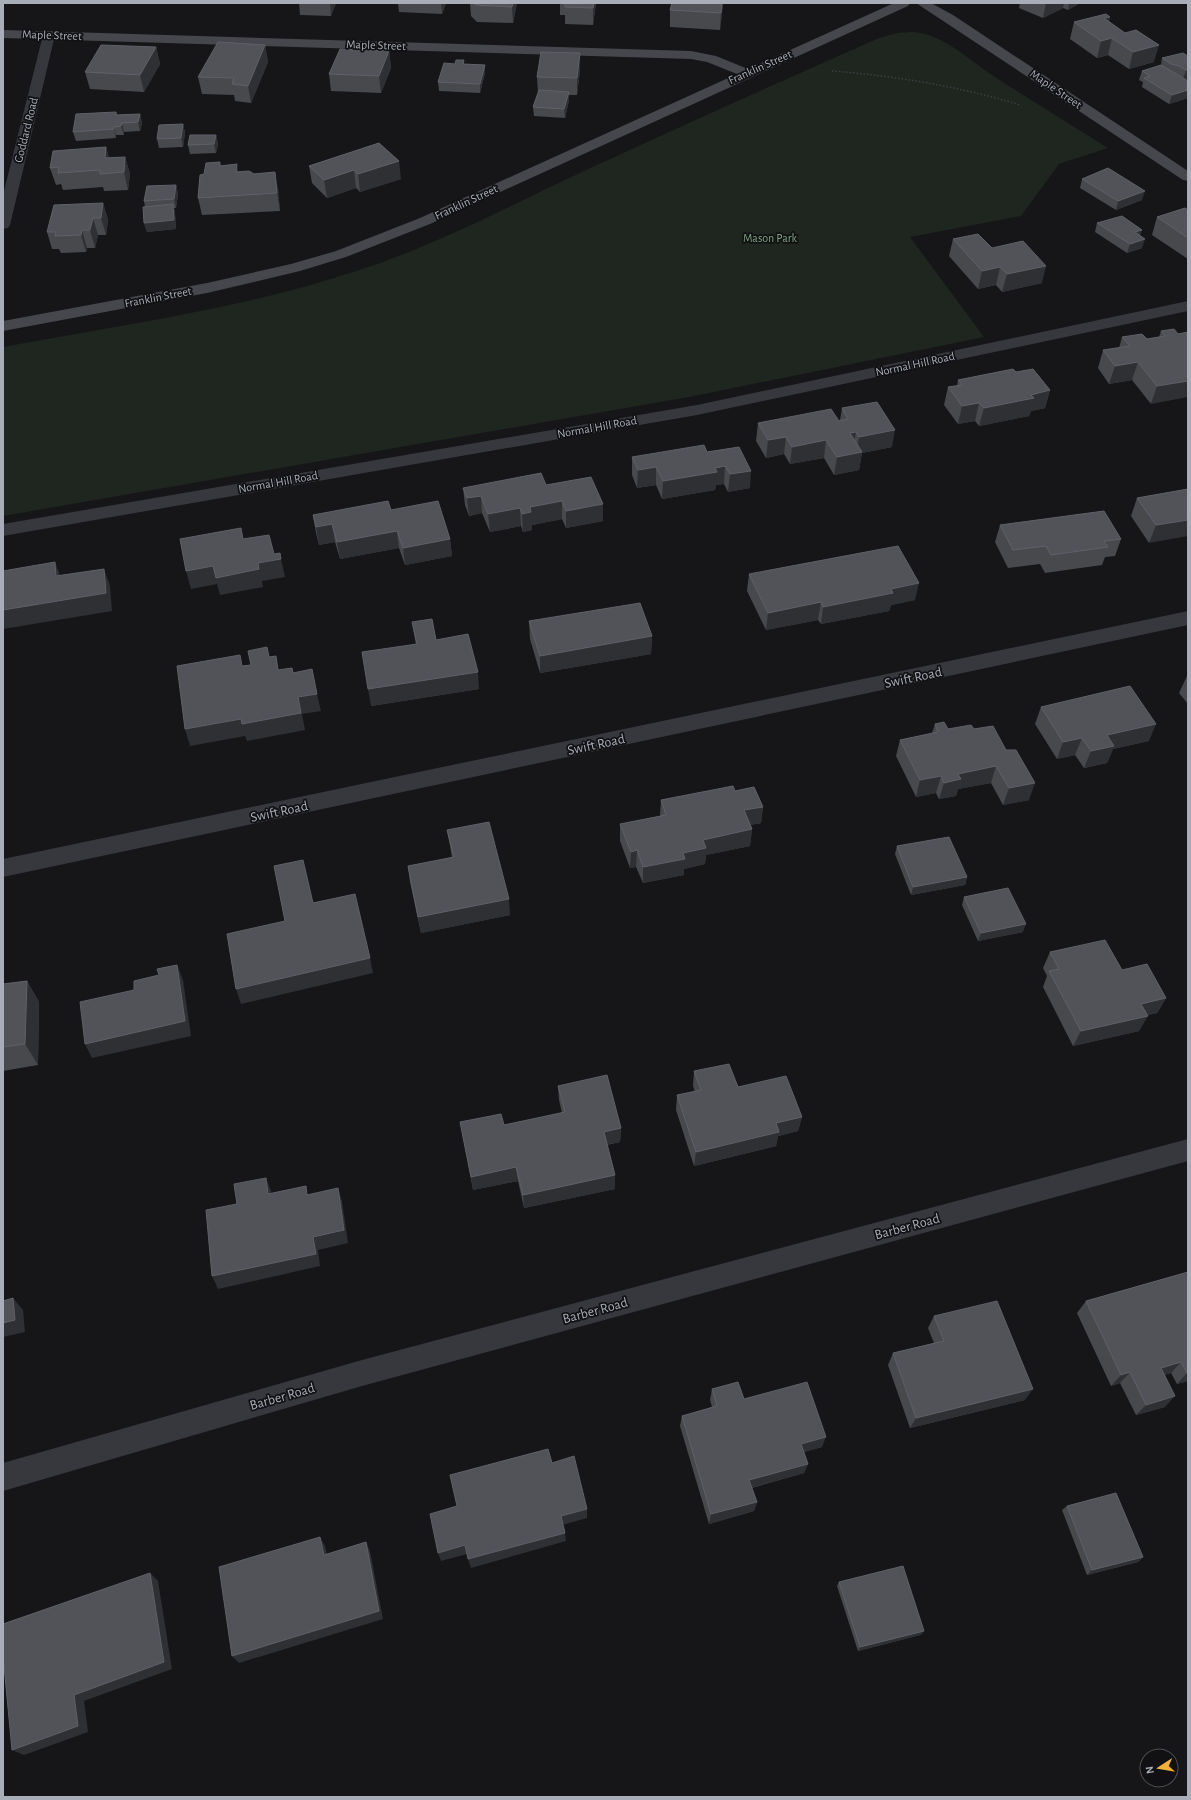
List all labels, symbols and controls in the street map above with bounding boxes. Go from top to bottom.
street label: Maple Street [22,28,82,42]
street label: Maple Street [346,38,406,52]
street label: Franklin Street [727,48,794,86]
street label: Maple Street [1028,67,1084,111]
street label: Goddard Road [12,96,40,164]
street label: Franklin Street [433,182,499,222]
park label: Mason Park [743,232,798,244]
street label: Franklin Street [124,285,193,309]
street label: Normal Hill Road [874,350,956,378]
street label: Normal Hill Road [556,414,638,440]
street label: Normal Hill Road [237,469,319,495]
street label: Swift Road [883,665,943,691]
street label: Swift Road [566,732,626,758]
street label: Swift Road [249,799,309,825]
street label: Barber Road [873,1212,941,1242]
street label: Barber Road [561,1296,629,1326]
street label: Barber Road [248,1381,316,1413]
north arrow [1139,1748,1179,1788]
text: N [1144,1765,1156,1775]

